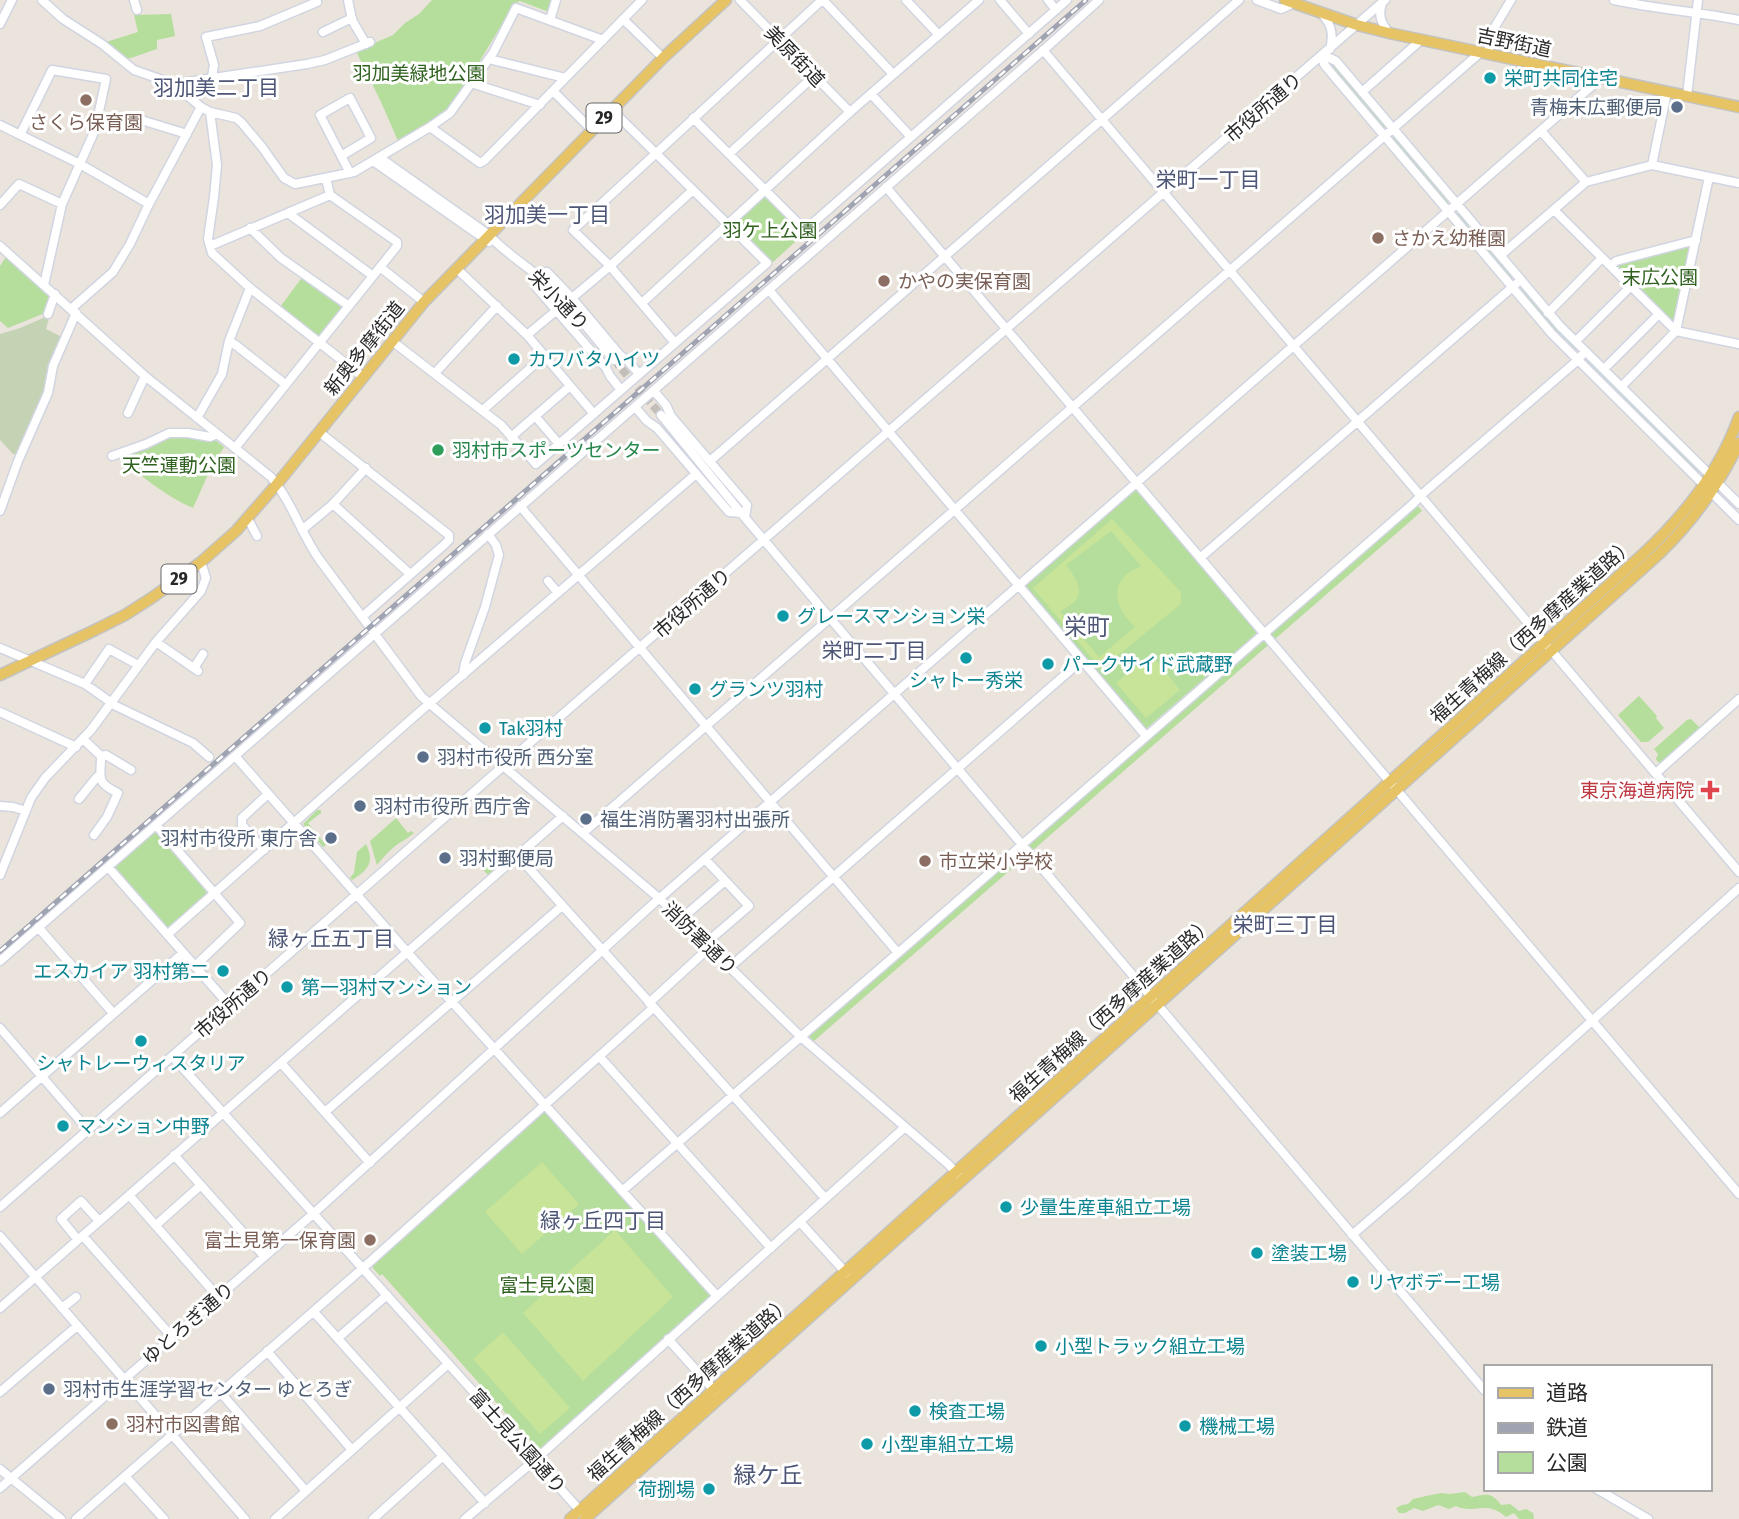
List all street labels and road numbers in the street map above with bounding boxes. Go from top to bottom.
street label: 美原街道 [760,21,829,92]
street label: 吉野街道 [1474,23,1553,62]
street label: 市役所通り [1220,68,1307,147]
road number: 29 [586,104,622,132]
street label: 栄小通り [524,265,593,336]
street label: 新奥多摩街道 [320,297,409,400]
street label: 福生青梅線（西多摩産業道路） [1426,533,1639,728]
road number: 29 [162,564,196,594]
street label: 市役所通り [649,564,736,643]
street label: 消防署通り [657,897,742,980]
street label: 福生青梅線（西多摩産業道路） [1005,912,1218,1107]
street label: 市役所通り [190,964,277,1043]
street label: ゆとろぎ通り [138,1277,239,1369]
street label: 福生青梅線（西多摩産業道路） [583,1291,796,1486]
street label: 富士見公園通り [465,1384,571,1498]

